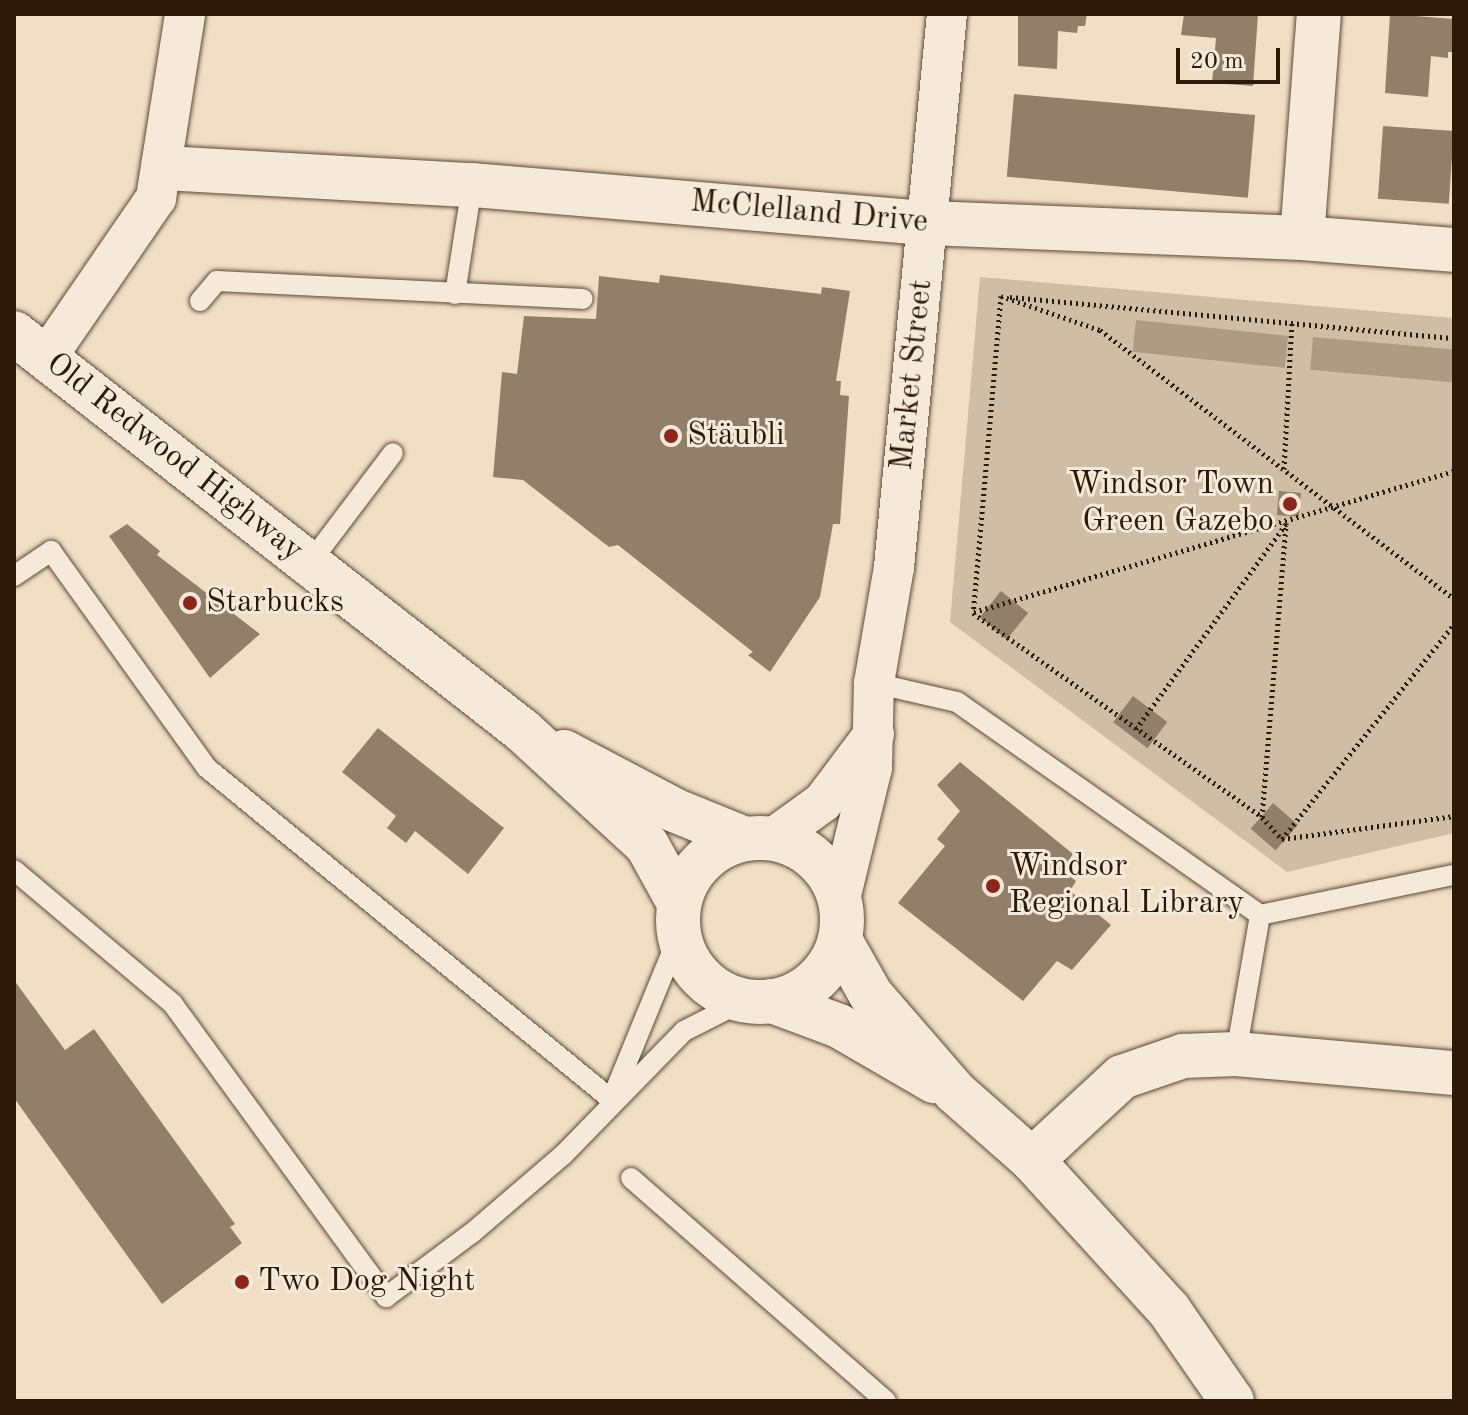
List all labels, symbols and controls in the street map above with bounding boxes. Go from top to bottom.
scale bar [1180,32,1284,82]
text: 20 m [1190,50,1244,74]
street label: McClelland Drive [689,183,929,243]
street label: Market Street [884,277,942,473]
street label: Old Redwood Highway [38,345,310,571]
place label: Stäubli [687,417,785,455]
marker: Stäubli [662,427,680,445]
place label: Windsor Town Green Gazebo [1069,467,1274,542]
marker: Windsor Town Green Gazebo [1281,495,1299,513]
place label: Starbucks [206,584,344,622]
marker: Starbucks [181,594,199,612]
place label: Windsor Regional Library [1009,849,1245,924]
marker: Windsor Regional Library [984,877,1002,895]
place label: Two Dog Night [258,1263,475,1301]
marker: Two Dog Night [233,1273,251,1291]

